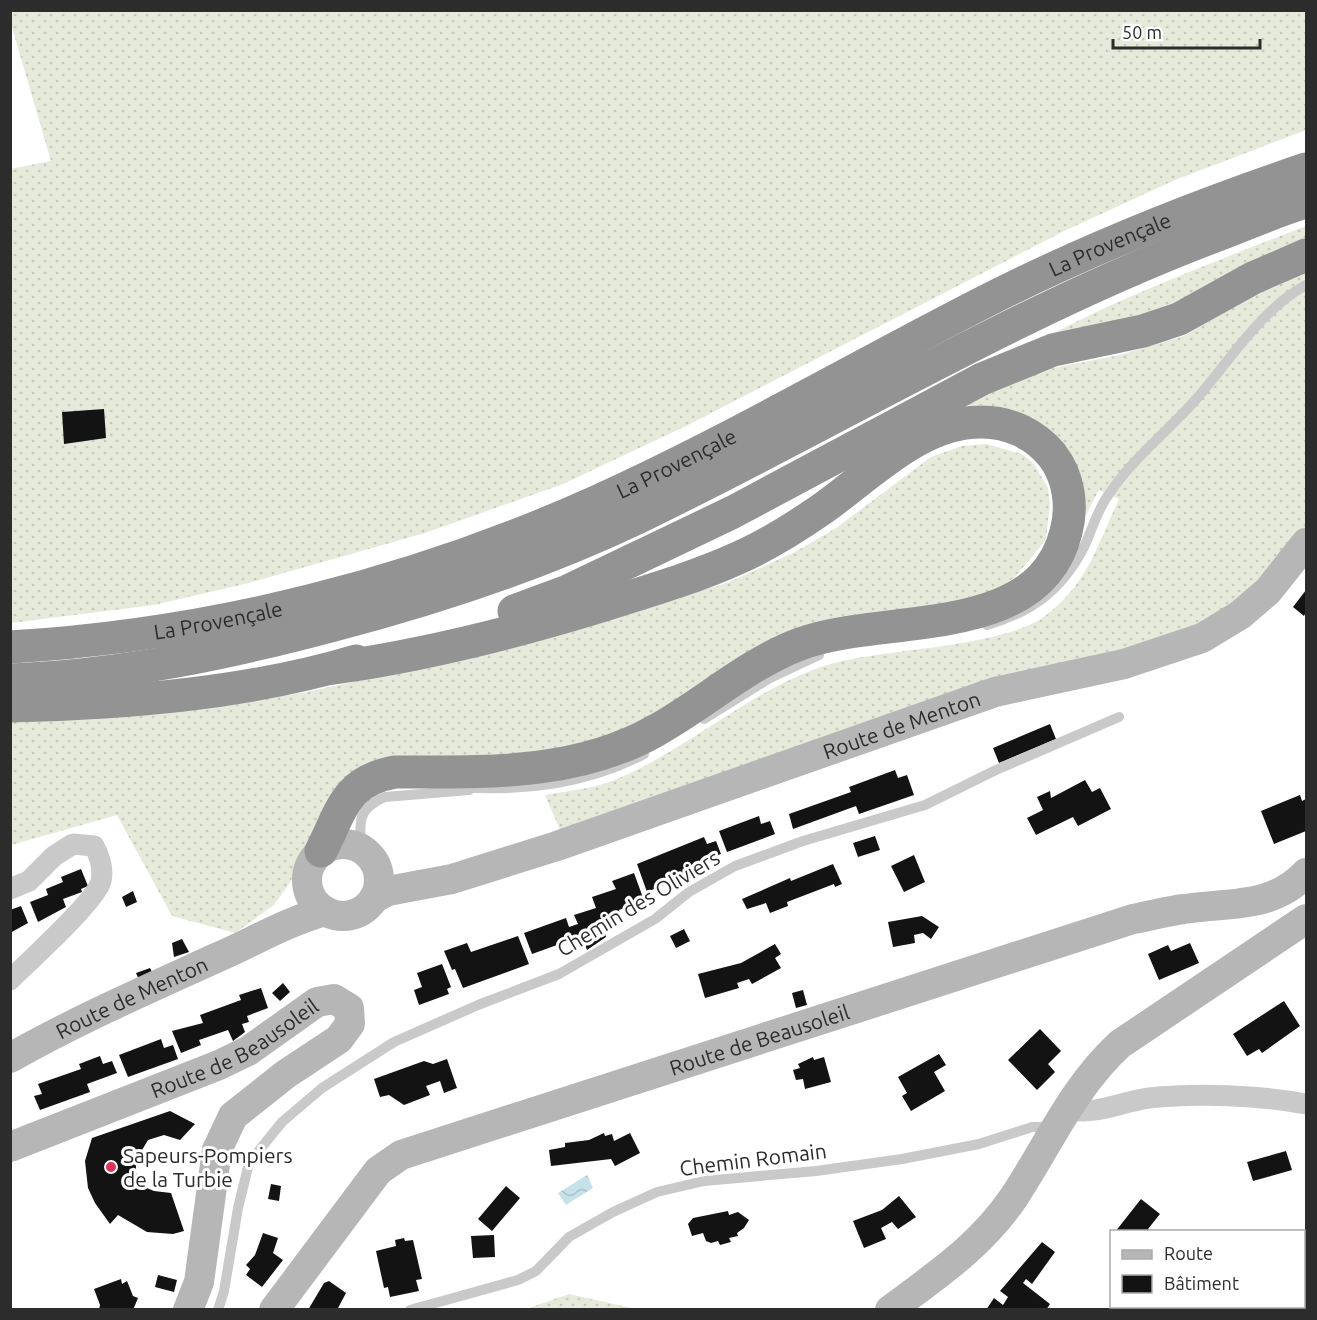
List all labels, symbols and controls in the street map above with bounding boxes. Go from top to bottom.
scale bar [1113,12,1260,50]
text: 50 m [1122,22,1162,42]
street label: La Provençale [1045,207,1174,281]
street label: La Provençale [613,423,740,503]
street label: La Provençale [152,596,285,644]
street label: Route de Menton [820,686,983,764]
street label: Chemin des Oliviers [552,845,724,961]
street label: Route de Menton [52,951,211,1043]
street label: Route de Beausoleil [147,993,323,1103]
street label: Route de Beausoleil [666,999,852,1080]
street label: Chemin Romain [678,1138,828,1180]
place label: Sapeurs-Pompiers de la Turbie [123,1143,293,1191]
marker: Sapeurs-Pompiers de la Turbie [104,1160,118,1174]
legend [1110,1230,1305,1308]
text: Route [1164,1243,1213,1263]
text: Bâtiment [1164,1273,1239,1293]

